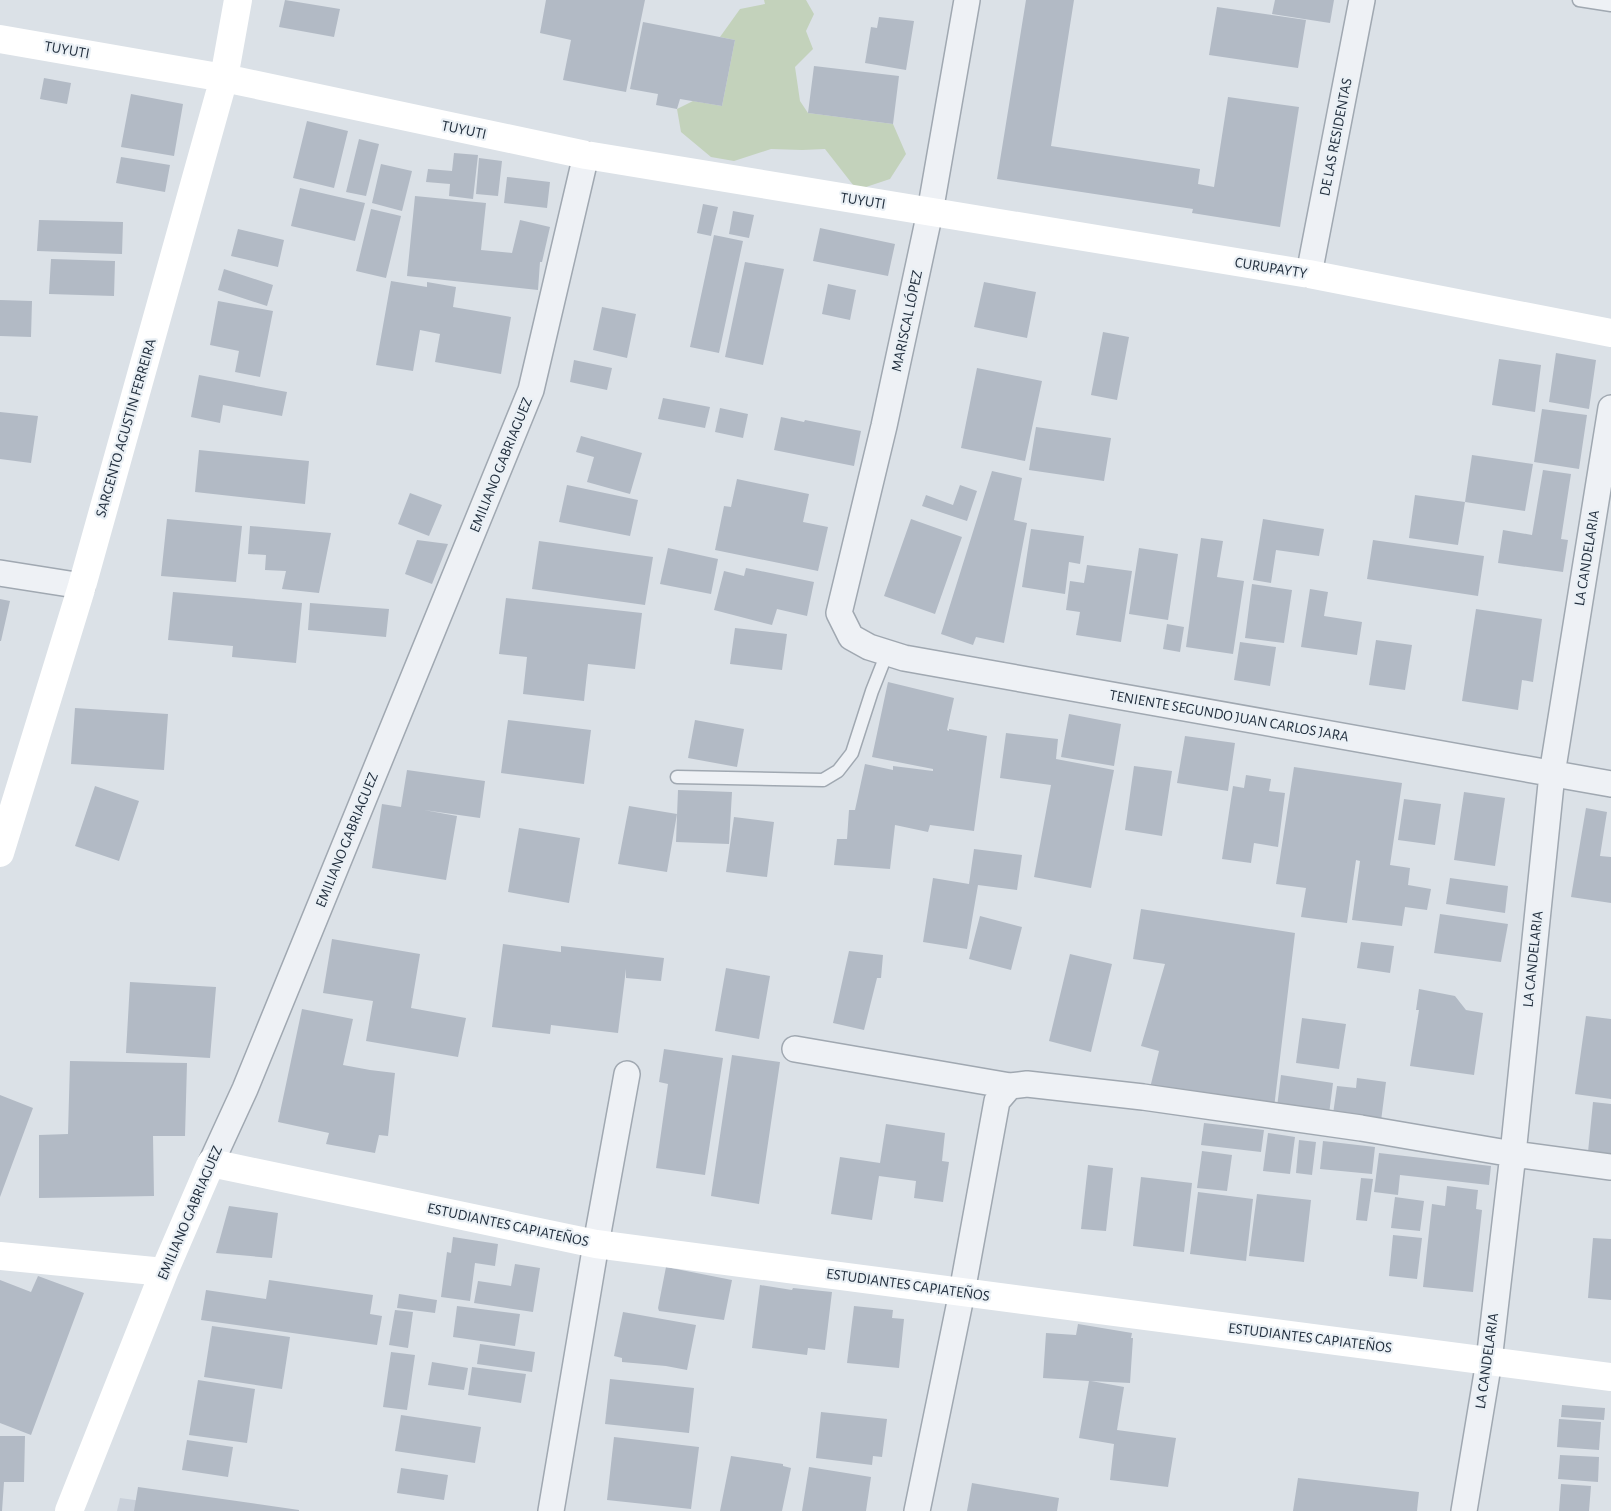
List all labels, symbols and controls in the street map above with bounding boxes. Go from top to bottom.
street label: TUYUTI [43,39,91,61]
street label: DE LAS RESIDENTAS [1317,77,1355,197]
street label: TUYUTI [440,118,488,142]
street label: TUYUTI [839,190,887,212]
street label: CURUPAYTY [1234,255,1308,281]
street label: MARISCAL LÓPEZ [887,268,925,373]
street label: SARGENTO AGUSTIN FERREIRA [93,337,159,519]
street label: EMILIANO GABRIAGUEZ [467,395,535,535]
street label: LA CANDELARIA [1572,509,1602,607]
street label: TENIENTE SEGUNDO JUAN CARLOS JARA [1108,688,1350,745]
street label: EMILIANO GABRIAGUEZ [313,770,381,910]
street label: LA CANDELARIA [1520,910,1546,1008]
street label: EMILIANO GABRIAGUEZ [155,1144,225,1282]
street label: ESTUDIANTES CAPIATEÑOS [426,1200,590,1249]
street label: ESTUDIANTES CAPIATEÑOS [825,1265,991,1304]
street label: LA CANDELARIA [1473,1312,1501,1410]
street label: ESTUDIANTES CAPIATEÑOS [1227,1320,1393,1355]

